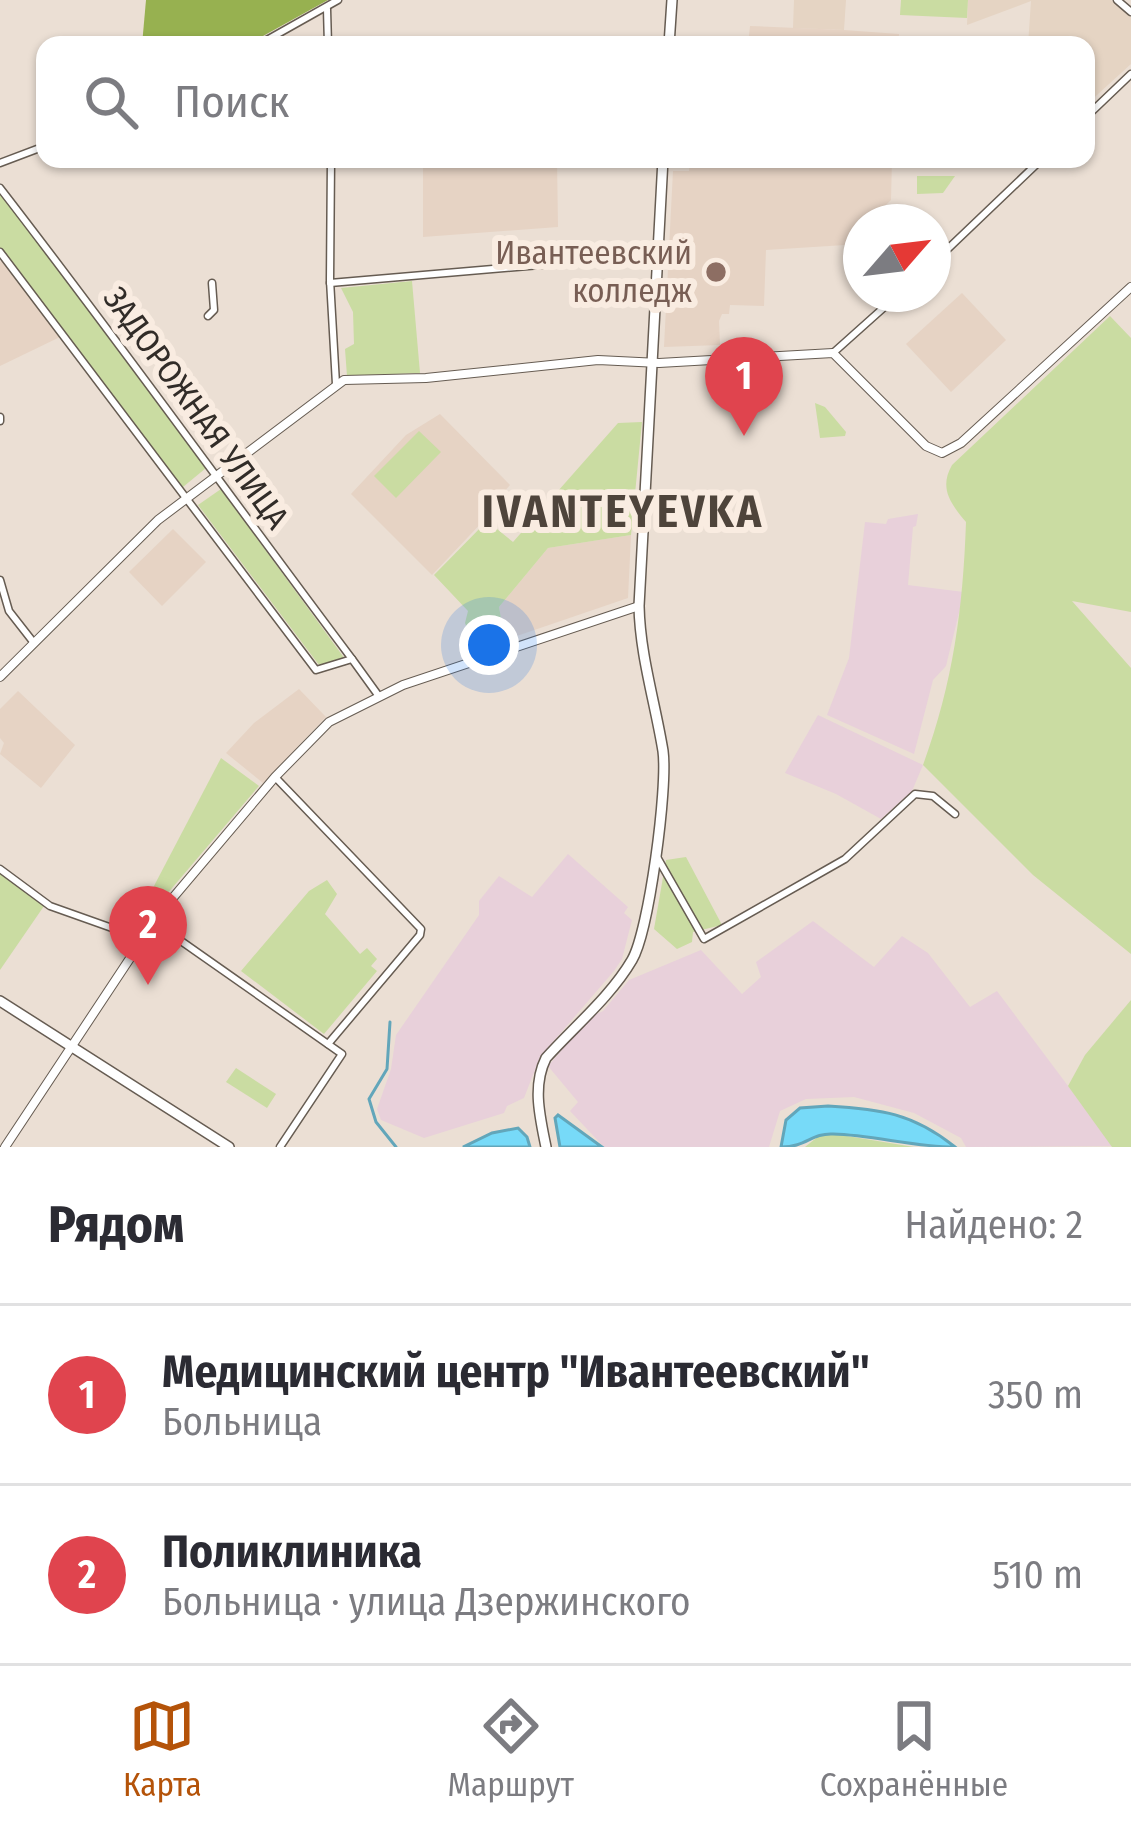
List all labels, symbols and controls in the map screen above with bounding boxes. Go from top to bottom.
search box [36,36,1095,168]
icon: search [78,69,144,135]
text: Поиск [174,75,289,129]
north arrow [843,204,951,312]
place label: Ивантеевский колледж [495,233,692,311]
marker: Ивантеевский колледж [703,259,729,285]
street label: ЗАДОРОЖНАЯ УЛИЦА [95,279,298,537]
pin: 1 [705,337,783,436]
district label: IVANTEYEVKA [482,485,764,539]
your location [459,615,519,675]
pin: 2 [109,886,187,985]
text: Рядом [48,1194,184,1256]
text: Найдено: 2 [905,1202,1083,1248]
text: Медицинский центр "Ивантеевский" [162,1345,870,1399]
text: 1 [79,1372,95,1418]
text: 350 m [988,1372,1083,1418]
text: Больница [162,1399,322,1445]
text: Поликлиника [162,1525,422,1579]
text: 2 [78,1552,96,1598]
text: 510 m [992,1552,1083,1598]
text: Больница · улица Дзержинского [162,1579,691,1625]
tab: Карта [123,1693,202,1805]
tab: Маршрут [448,1693,574,1805]
tab: Сохранённые [820,1693,1008,1805]

